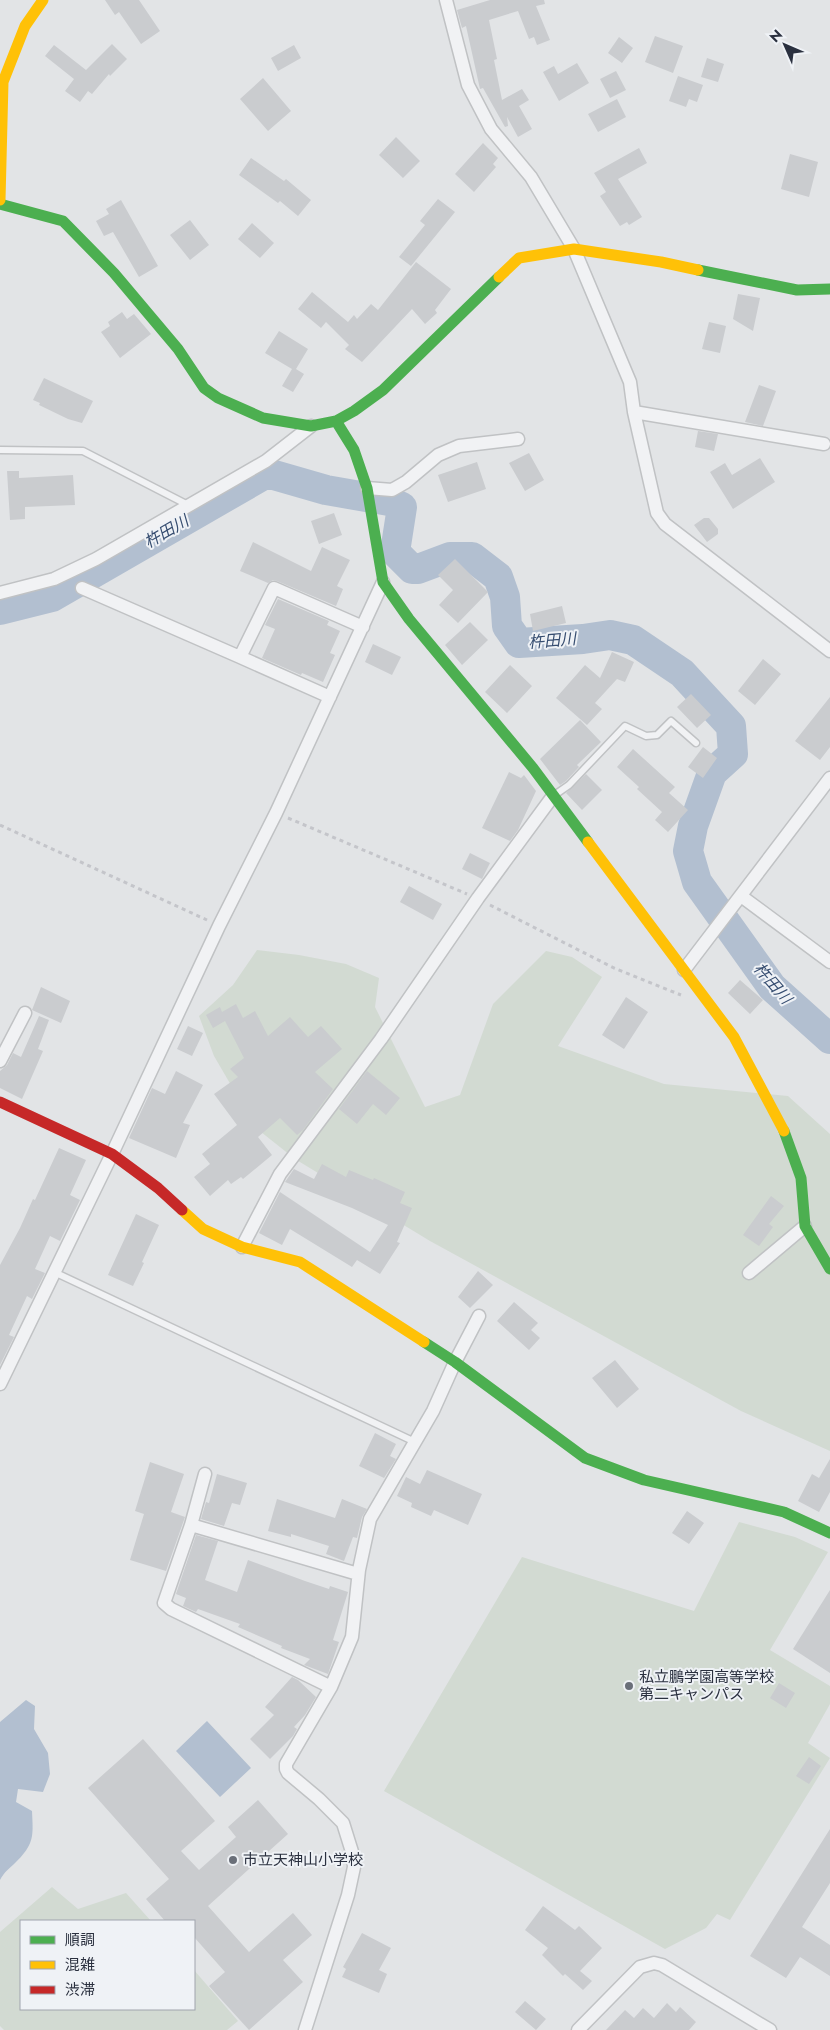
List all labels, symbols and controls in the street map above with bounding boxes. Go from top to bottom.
north arrow [760,20,810,70]
text: N [765,25,787,47]
water label: 杵田川 [140,508,195,553]
water label: 杵田川 [527,627,579,654]
water label: 杵田川 [748,958,798,1010]
place label: 私立鵬学園高等学校 第二キャンパス [639,1666,774,1705]
marker: 私立鵬学園高等学校 第二キャンパス [623,1680,635,1692]
place label: 市立天神山小学校 [243,1849,363,1871]
marker: 市立天神山小学校 [227,1854,239,1866]
legend [20,1920,195,2010]
text: 順調 [65,1929,95,1951]
text: 混雑 [65,1954,95,1976]
text: 渋滞 [65,1979,95,2001]

